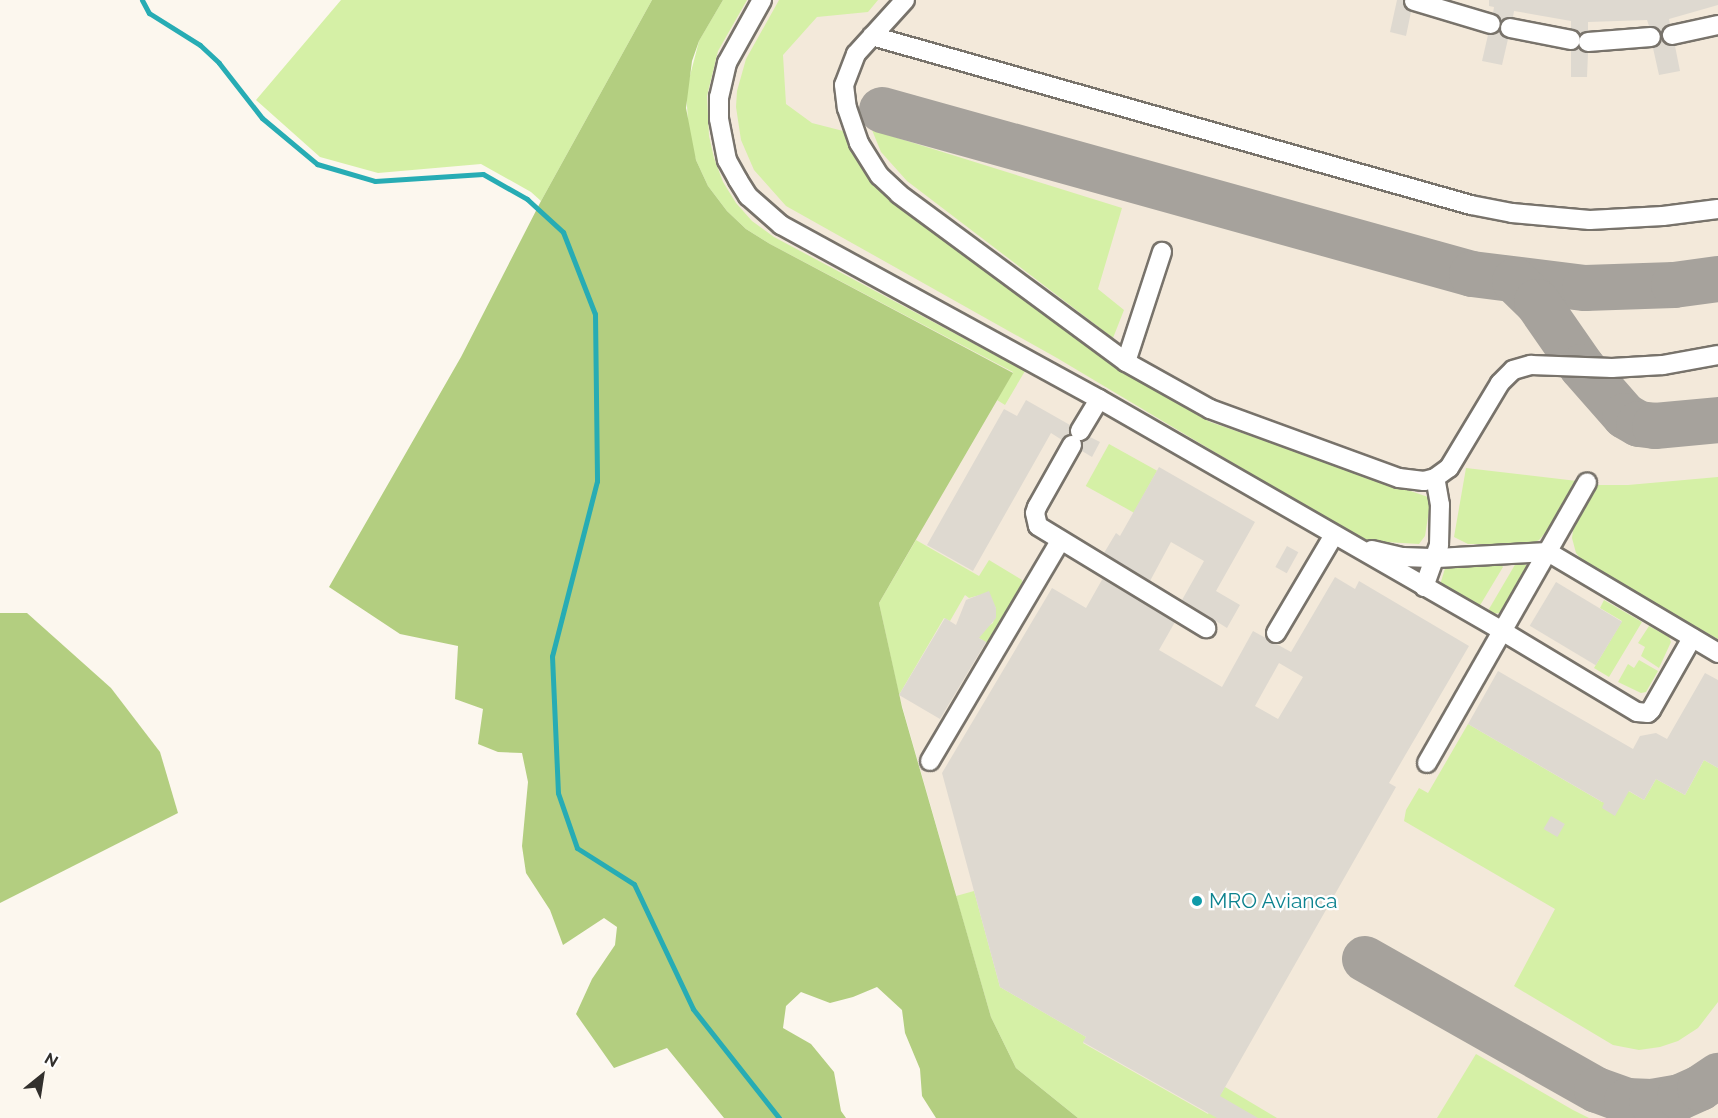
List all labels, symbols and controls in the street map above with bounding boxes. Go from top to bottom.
place label: MRO Avianca [1209,888,1338,914]
marker: MRO Avianca [1190,894,1204,908]
north arrow [12,1046,72,1106]
text: N [41,1049,61,1071]

